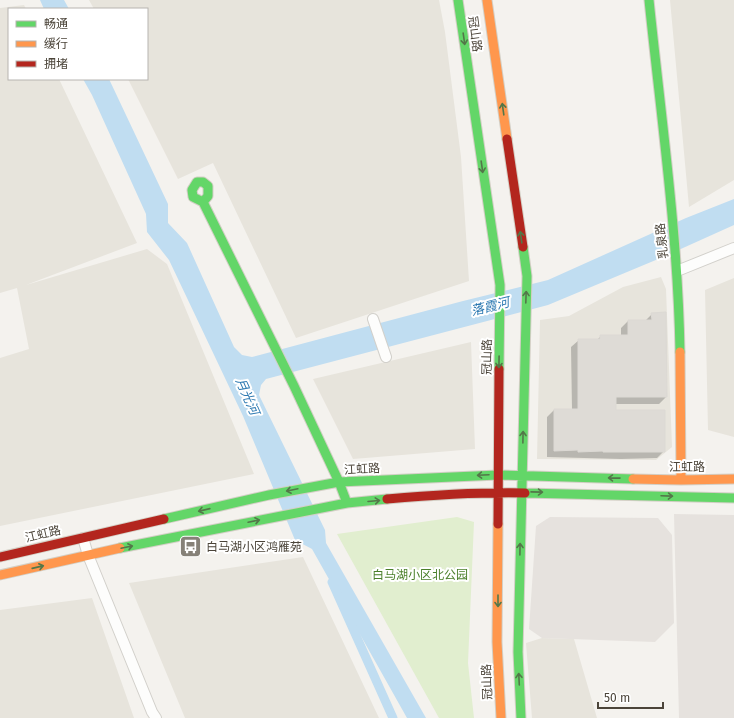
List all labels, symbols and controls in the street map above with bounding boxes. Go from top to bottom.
legend [8,8,148,80]
street label: 冠山路 [466,15,484,53]
text: 畅通 [44,17,68,31]
one-way arrow [460,32,468,45]
text: 缓行 [44,37,68,51]
text: 拥堵 [44,57,68,71]
one-way arrow [499,103,507,116]
one-way arrow [478,160,486,173]
street label: 乳泉路 [653,222,671,260]
one-way arrow [517,231,525,244]
one-way arrow [522,291,530,304]
water label: 落霞河 [469,294,514,318]
street label: 冠山路 [480,339,494,375]
one-way arrow [495,355,503,368]
water label: 月光河 [233,375,264,420]
one-way arrow [519,431,527,444]
street label: 江虹路 [669,460,705,474]
street label: 江虹路 [344,461,380,477]
one-way arrow [477,472,490,479]
one-way arrow [608,475,621,482]
one-way arrow [286,487,299,495]
one-way arrow [530,489,543,496]
one-way arrow [660,492,673,500]
one-way arrow [367,497,380,504]
one-way arrow [198,506,211,514]
one-way arrow [247,516,260,524]
street label: 江虹路 [24,523,62,545]
bus stop icon: 白马湖小区鸿雁苑 [178,534,204,560]
place label: 白马湖小区鸿雁苑 [206,540,302,554]
one-way arrow [120,542,133,550]
one-way arrow [516,543,524,556]
one-way arrow [31,562,44,570]
park label: 白马湖小区北公园 [372,568,468,582]
one-way arrow [494,594,502,607]
street label: 冠山路 [479,664,495,700]
one-way arrow [516,673,523,686]
scale bar [598,684,663,710]
text: 50 m [604,691,630,705]

